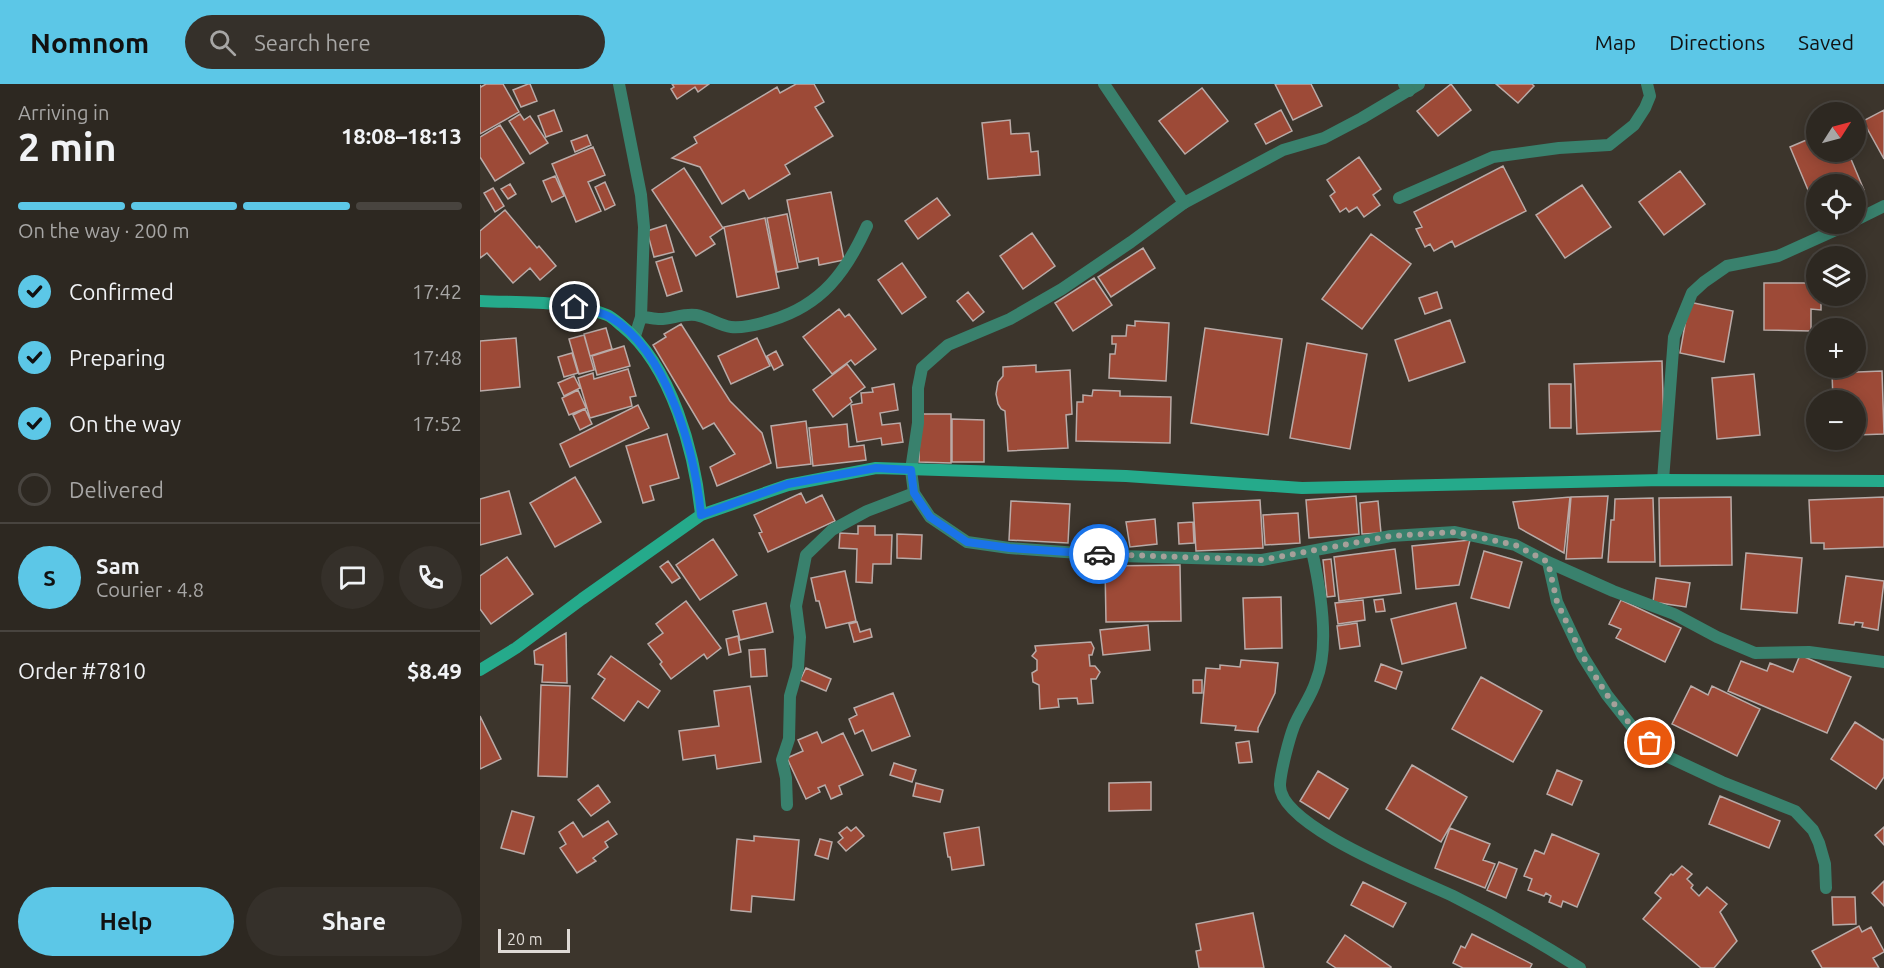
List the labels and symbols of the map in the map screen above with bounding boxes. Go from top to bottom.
north arrow [1806,102,1866,162]
pin [549,281,600,332]
courier [1069,524,1129,584]
pin [1624,717,1675,768]
scale bar [498,926,570,954]

